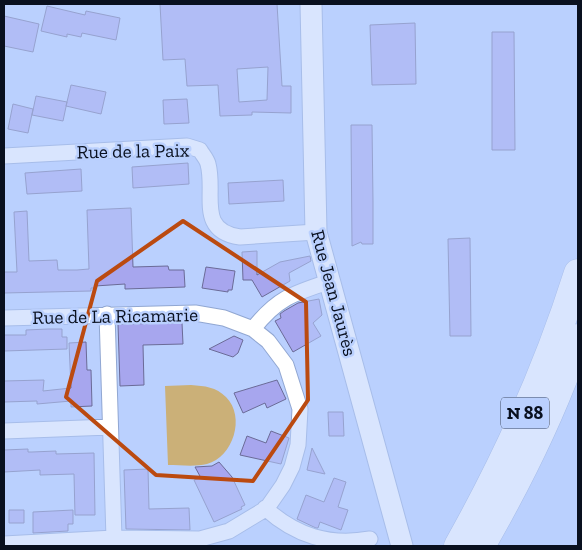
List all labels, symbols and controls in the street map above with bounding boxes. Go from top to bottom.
street label: Rue de la Paix [76,139,190,163]
street label: Rue Jean Jaurès [306,227,362,359]
street label: Rue de La Ricamarie [32,303,198,329]
road number: N 88 [501,398,549,428]

